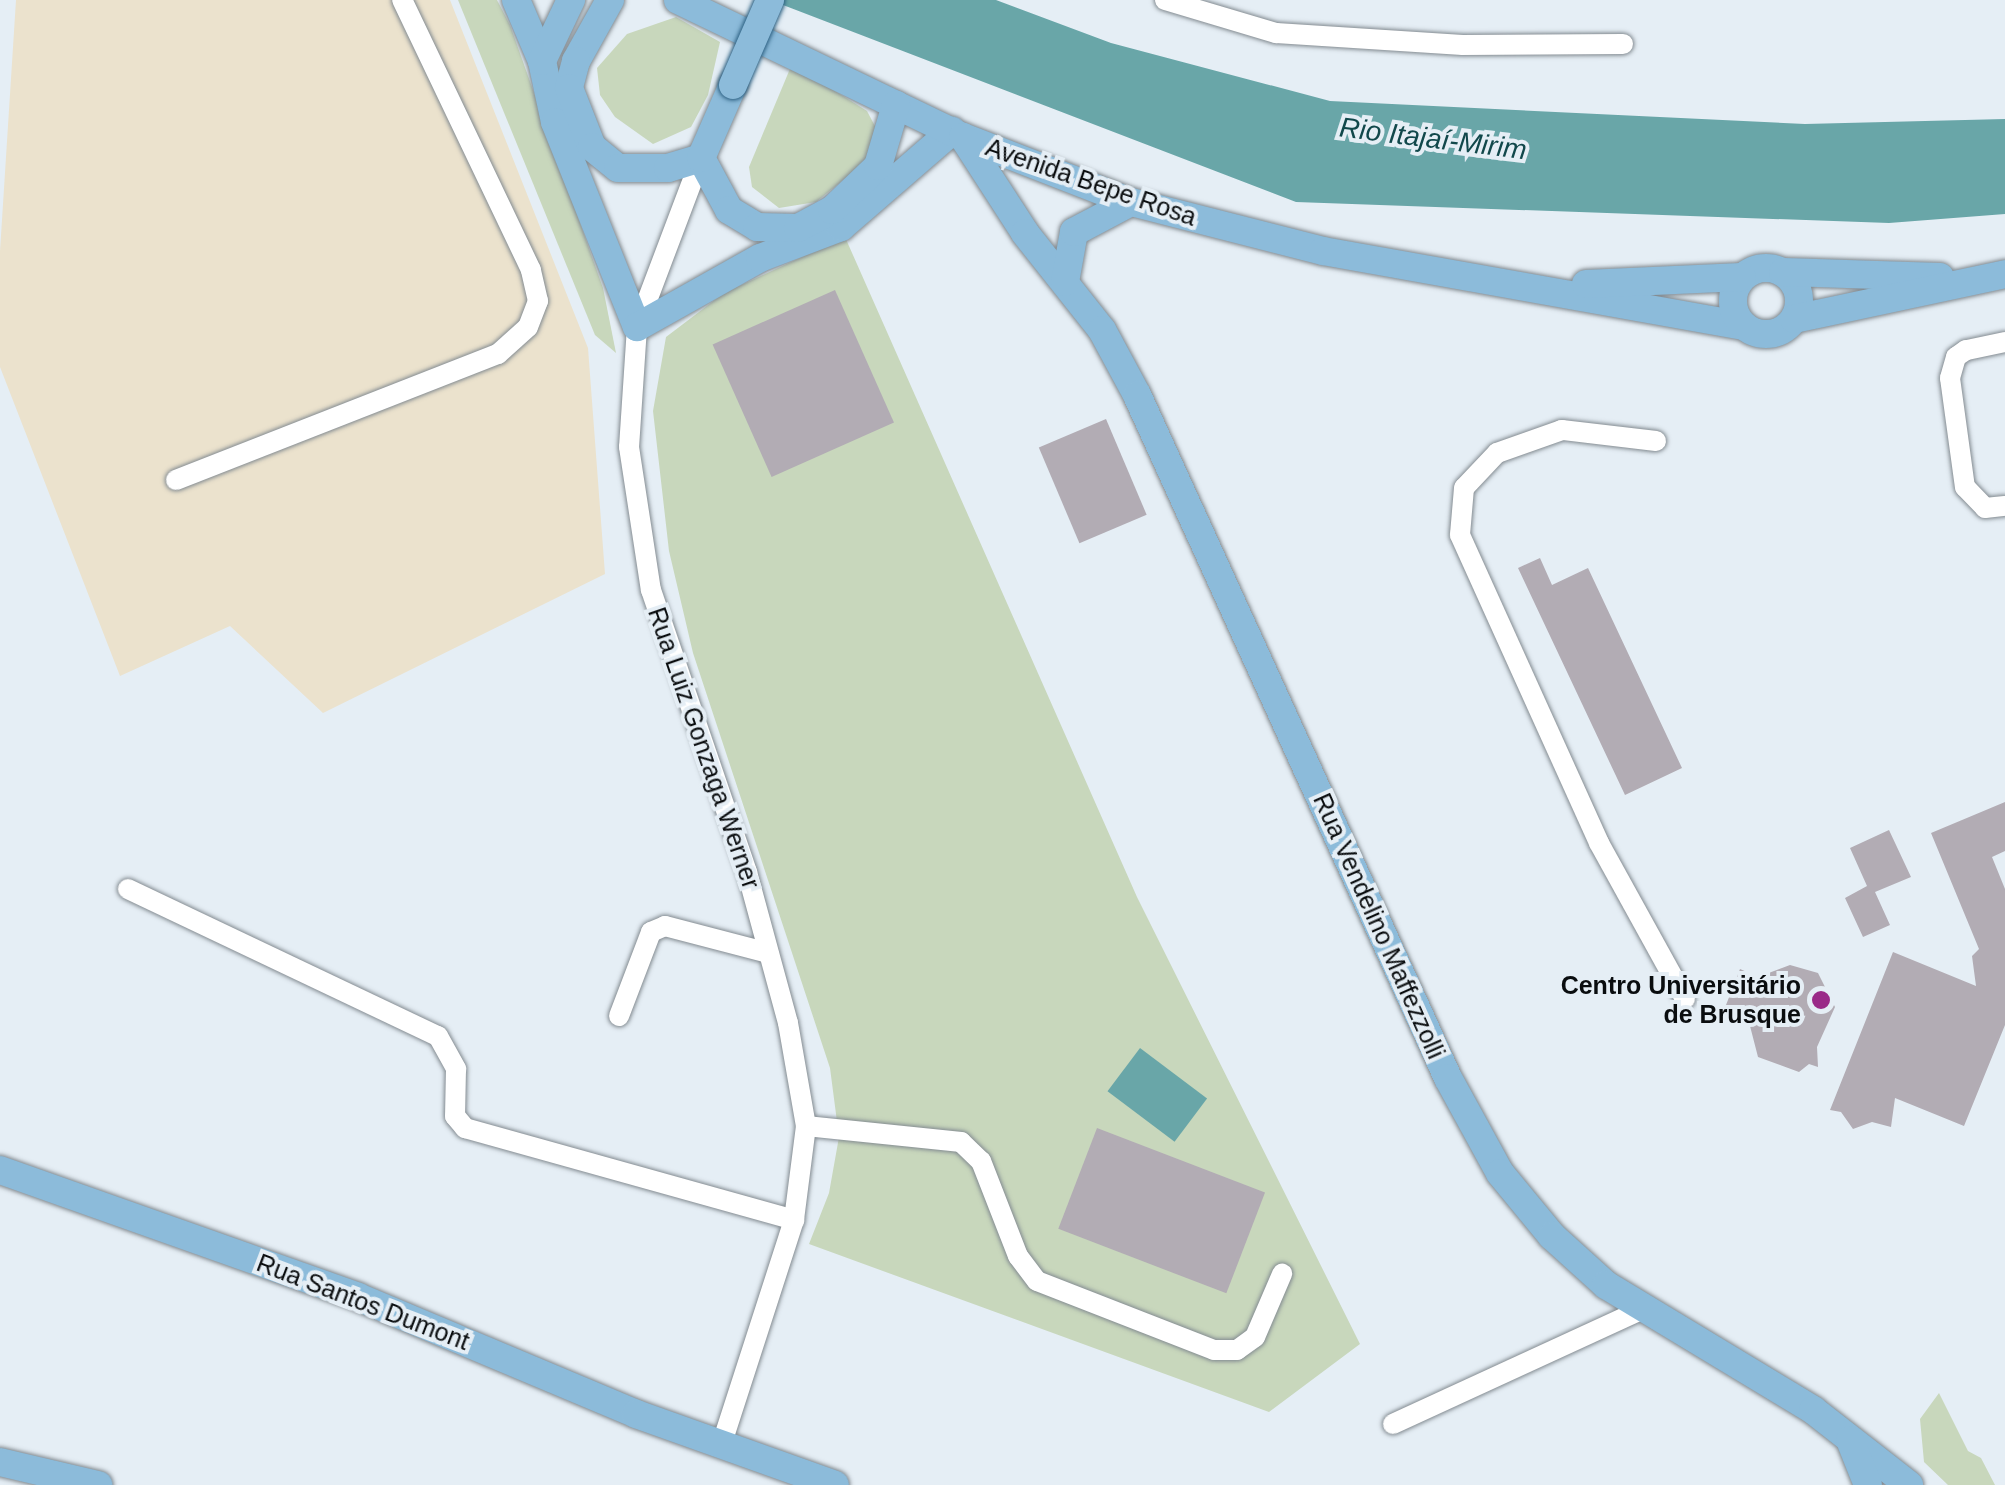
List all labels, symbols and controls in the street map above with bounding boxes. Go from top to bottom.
water label: Rio Itajaí-Mirim [1338,111,1528,167]
street label: Avenida Bepe Rosa [982,132,1200,232]
street label: Rua Luiz Gonzaga Werner [642,603,766,893]
street label: Rua Vendelino Maffezzolli [1307,789,1451,1063]
place label: Centro Universitário de Brusque [1561,971,1801,1030]
marker: Centro Universitário de Brusque [1810,989,1832,1011]
street label: Rua Santos Dumont [253,1248,473,1356]

